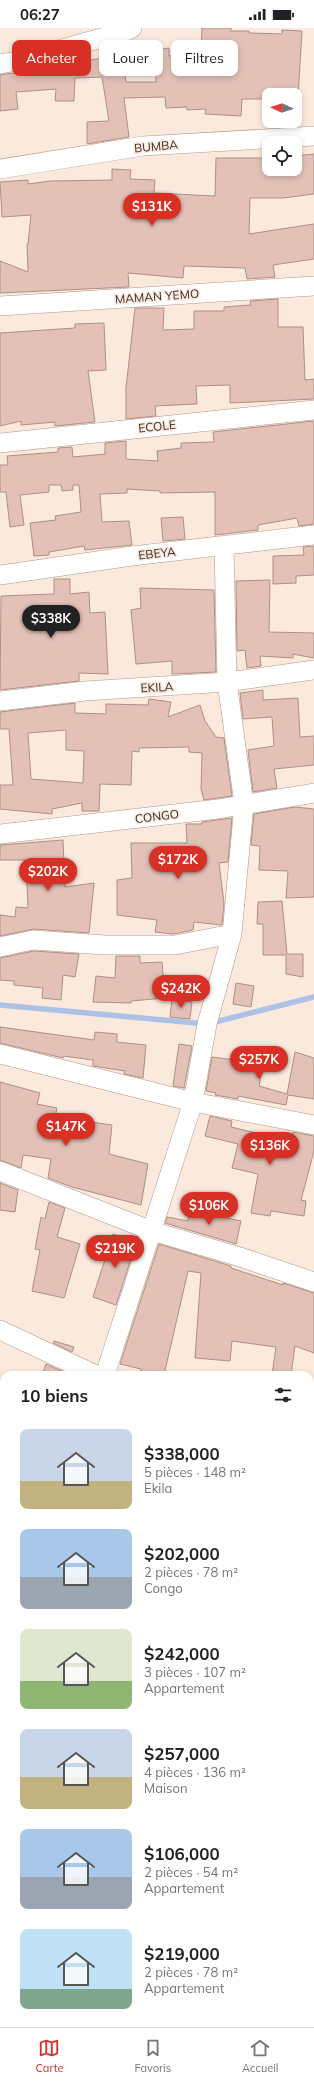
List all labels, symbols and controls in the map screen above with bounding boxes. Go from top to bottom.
text: 06:27 [20,5,60,24]
chip: Acheter [12,40,91,76]
chip: Louer [99,40,163,76]
chip: Filtres [171,40,238,76]
north arrow [262,88,302,128]
map controls [262,88,302,176]
button: locate [262,136,302,176]
street label: BUMBA [133,137,179,155]
pin: $131K [124,193,180,227]
text: $131K [132,198,172,214]
street label: MAMAN YEMO [114,286,200,306]
street label: ECOLE [137,417,177,435]
street label: EBEYA [138,544,177,562]
pin: $338K [23,605,79,639]
text: $338K [31,610,71,626]
street label: EKILA [140,679,174,695]
street label: CONGO [134,806,180,826]
pin: $172K [150,846,206,880]
text: $172K [158,851,198,867]
pin: $202K [20,858,76,892]
text: $202K [28,863,68,879]
pin: $242K [153,975,209,1009]
text: $242K [161,980,201,996]
pin: $257K [231,1046,287,1080]
text: $257K [239,1051,279,1067]
pin: $147K [38,1113,94,1147]
text: $147K [46,1118,86,1134]
pin: $136K [242,1132,298,1166]
text: $136K [250,1137,290,1153]
pin: $106K [181,1192,237,1226]
text: $106K [189,1197,229,1213]
pin: $219K [87,1235,143,1269]
text: $219K [95,1240,135,1256]
icon: filters [272,1384,294,1406]
text: 10 biens [20,1385,88,1406]
text: $338,000 [144,1443,220,1464]
icon: home [52,1445,100,1493]
text: 5 pièces · 148 m² [144,1464,246,1480]
text: Ekila [144,1480,172,1496]
text: $202,000 [144,1543,220,1564]
icon: home [52,1545,100,1593]
text: 2 pièces · 78 m² [144,1564,238,1580]
text: Congo [144,1580,183,1596]
text: $242,000 [144,1643,220,1664]
icon: home [52,1645,100,1693]
text: 3 pièces · 107 m² [144,1664,246,1680]
text: Appartement [144,1680,224,1696]
text: $257,000 [144,1743,220,1764]
icon: home [52,1745,100,1793]
text: 4 pièces · 136 m² [144,1764,246,1780]
text: Maison [144,1780,188,1796]
text: $106,000 [144,1843,220,1864]
icon: home [52,1845,100,1893]
text: 2 pièces · 54 m² [144,1864,238,1880]
text: Appartement [144,1880,224,1896]
text: $219,000 [144,1943,220,1964]
icon: home [52,1945,100,1993]
text: 2 pièces · 78 m² [144,1964,238,1980]
text: Appartement [144,1980,224,1996]
tab: Carte [35,2037,64,2075]
tab: Favoris [134,2037,171,2075]
tab: Accueil [242,2037,278,2075]

